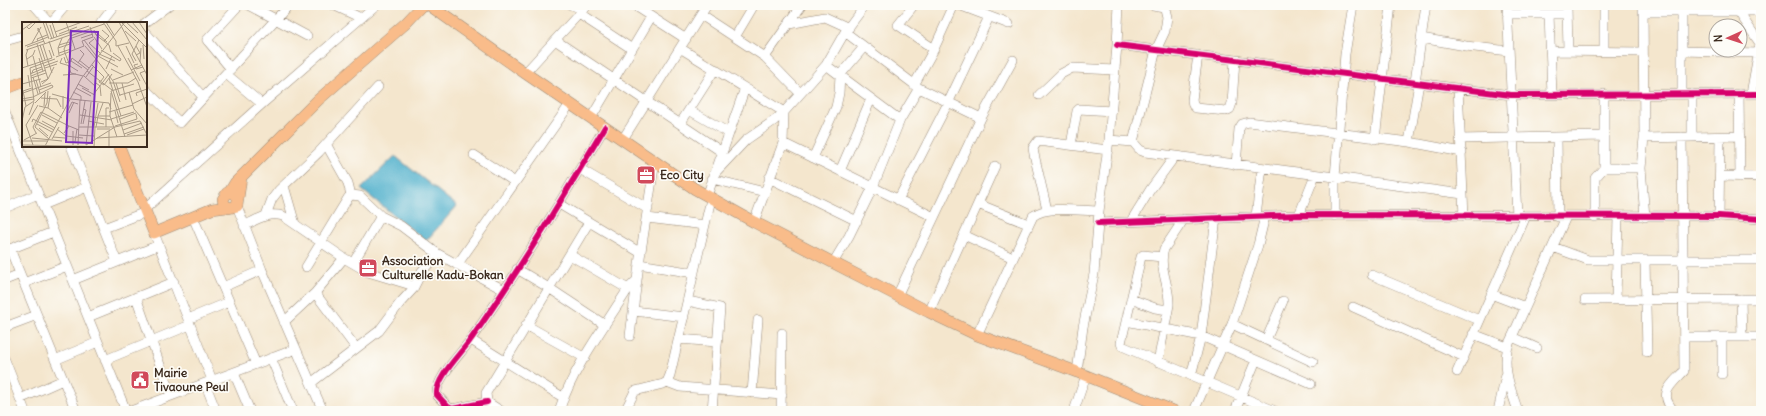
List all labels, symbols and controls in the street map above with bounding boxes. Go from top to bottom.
north arrow [1708,18,1748,58]
inset map [22,22,147,147]
text: N [1711,34,1725,43]
office icon: Eco City [635,164,657,186]
place label: Eco City [660,167,704,183]
place label: Association Culturelle Kadu-Bokan [382,253,504,282]
office icon: Association Culturelle Kadu-Bokan [357,257,379,279]
place label: Mairie Tivaoune Peul [154,365,229,394]
public building icon: Mairie Tivaoune Peul [129,369,151,391]

